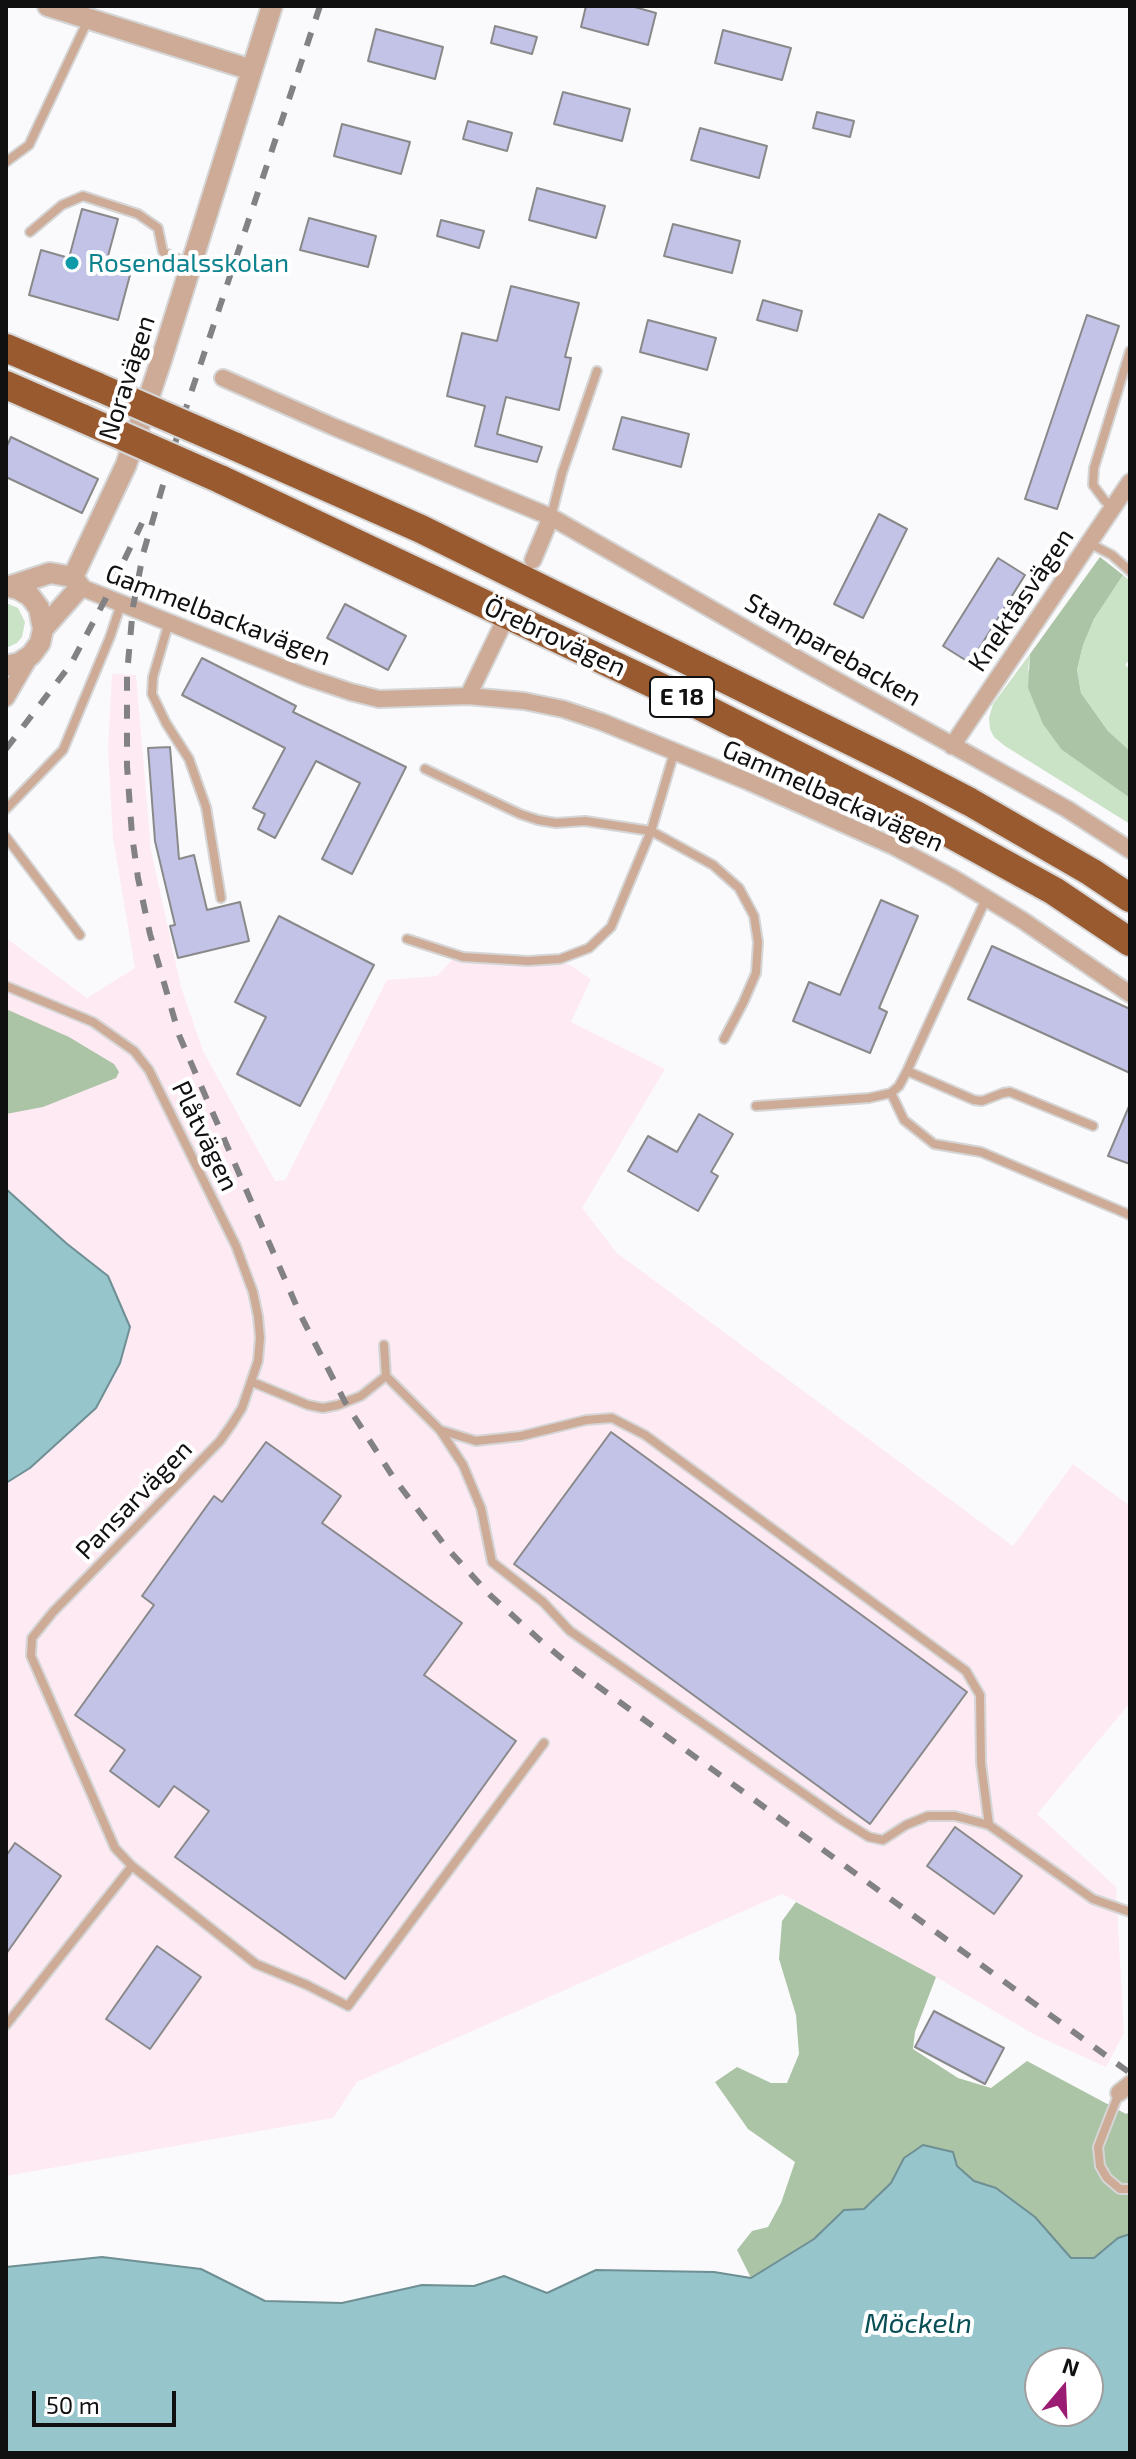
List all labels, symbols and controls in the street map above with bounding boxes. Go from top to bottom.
place label: Rosendalsskolan [88,247,289,279]
marker: Rosendalsskolan [63,254,81,272]
street label: Noravägen [92,312,162,444]
street label: Knektåsvägen [962,522,1080,678]
street label: Gammelbackavägen [101,558,335,672]
street label: Stamparebacken [739,587,927,713]
street label: Örebrovägen [479,591,631,683]
road number: E 18 [650,677,714,717]
street label: Gammelbackavägen [718,733,948,859]
street label: Plåtvägen [165,1076,245,1196]
street label: Pansarvägen [69,1434,199,1566]
water label: Möckeln [864,2307,972,2341]
north arrow [1024,2347,1104,2427]
text: N [1059,2351,1083,2381]
scale bar [36,2375,180,2425]
text: 50 m [46,2390,100,2419]

